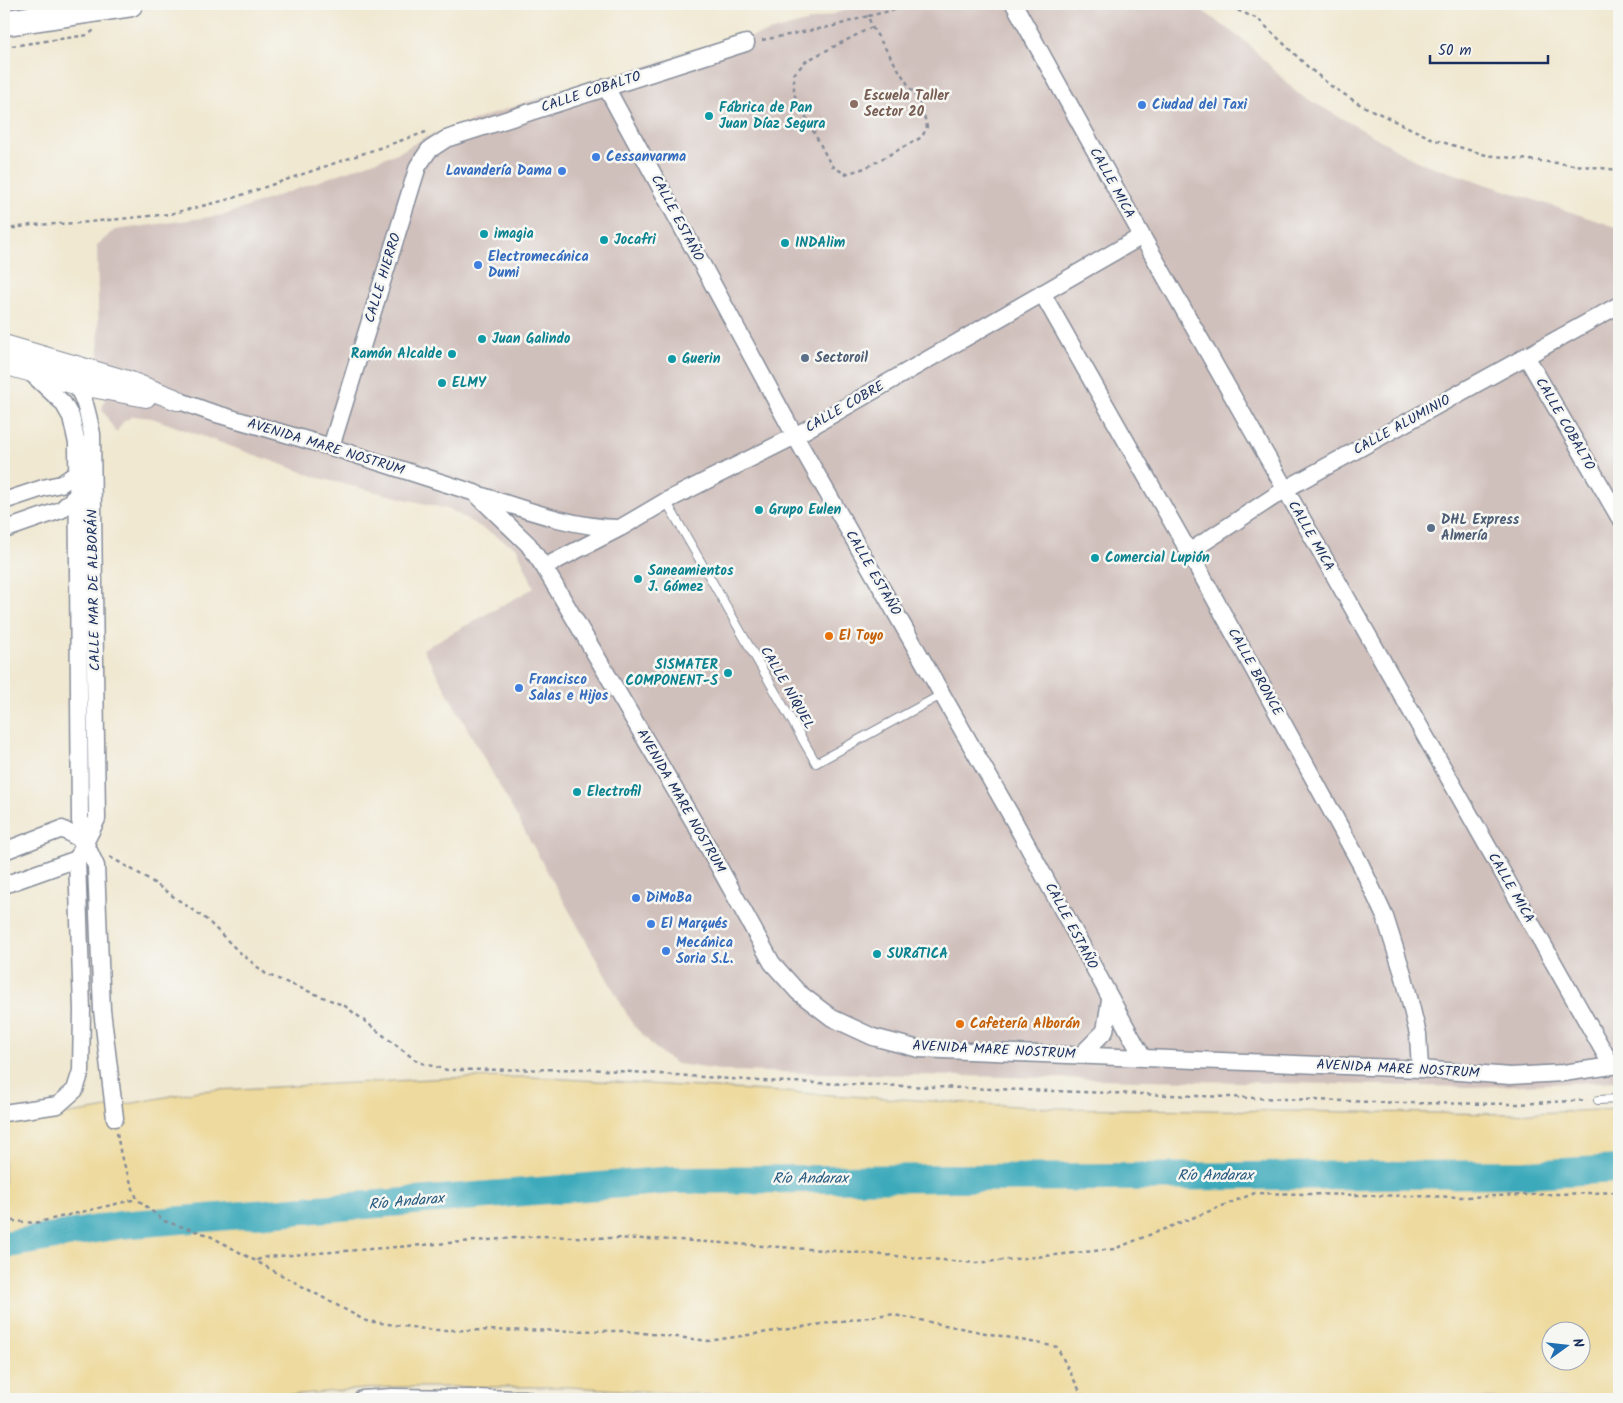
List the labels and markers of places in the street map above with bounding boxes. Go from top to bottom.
place label: Escuela Taller Sector 20 [864,85,950,123]
place label: Ciudad del Taxi [1152,94,1248,116]
place label: Fábrica de Pan Juan Díaz Segura [719,97,825,135]
marker: Escuela Taller Sector 20 [848,98,860,110]
marker: Ciudad del Taxi [1136,99,1148,111]
marker: Fábrica de Pan Juan Díaz Segura [703,110,715,122]
place label: Cessanvarma [606,146,686,168]
marker: Cessanvarma [590,151,602,163]
place label: Lavandería Dama [446,160,552,182]
marker: Lavandería Dama [556,165,568,177]
place label: imagia [494,223,534,245]
marker: imagia [478,228,490,240]
place label: Jocafri [614,229,656,251]
place label: INDAlim [795,232,846,254]
marker: Jocafri [598,234,610,246]
marker: INDAlim [779,237,791,249]
place label: Electromecánica Dumi [488,246,589,284]
marker: Electromecánica Dumi [472,259,484,271]
place label: Juan Galindo [492,328,571,350]
marker: Juan Galindo [476,333,488,345]
place label: Ramón Alcalde [351,343,442,365]
place label: Sectoroil [815,347,868,369]
marker: Ramón Alcalde [446,348,458,360]
place label: Guerin [682,348,721,370]
marker: Sectoroil [799,352,811,364]
marker: Guerin [666,353,678,365]
place label: ELMY [452,372,487,394]
marker: ELMY [436,377,448,389]
place label: Grupo Eulen [769,499,842,521]
marker: Grupo Eulen [753,504,765,516]
place label: DHL Express Almería [1441,509,1520,547]
marker: DHL Express Almería [1425,522,1437,534]
place label: Comercial Lupión [1105,547,1210,569]
marker: Comercial Lupión [1089,552,1101,564]
place label: Saneamientos J. Gómez [648,560,734,598]
marker: Saneamientos J. Gómez [632,573,644,585]
place label: El Toyo [839,625,884,647]
marker: El Toyo [823,630,835,642]
place label: SISMATER COMPONENT-S [626,654,719,692]
marker: SISMATER COMPONENT-S [722,667,734,679]
place label: Francisco Salas e Hijos [529,669,609,707]
marker: Francisco Salas e Hijos [513,682,525,694]
place label: Electrofil [587,781,641,803]
marker: Electrofil [571,786,583,798]
place label: DiMoBa [646,887,692,909]
marker: DiMoBa [630,892,642,904]
place label: El Marqués [661,913,728,935]
marker: El Marqués [645,918,657,930]
place label: Mecánica Soria S.L. [676,932,733,970]
place label: SURáTICA [887,943,948,965]
marker: Mecánica Soria S.L. [660,945,672,957]
marker: SURáTICA [871,948,883,960]
place label: Cafetería Alborán [970,1013,1080,1035]
marker: Cafetería Alborán [954,1018,966,1030]

